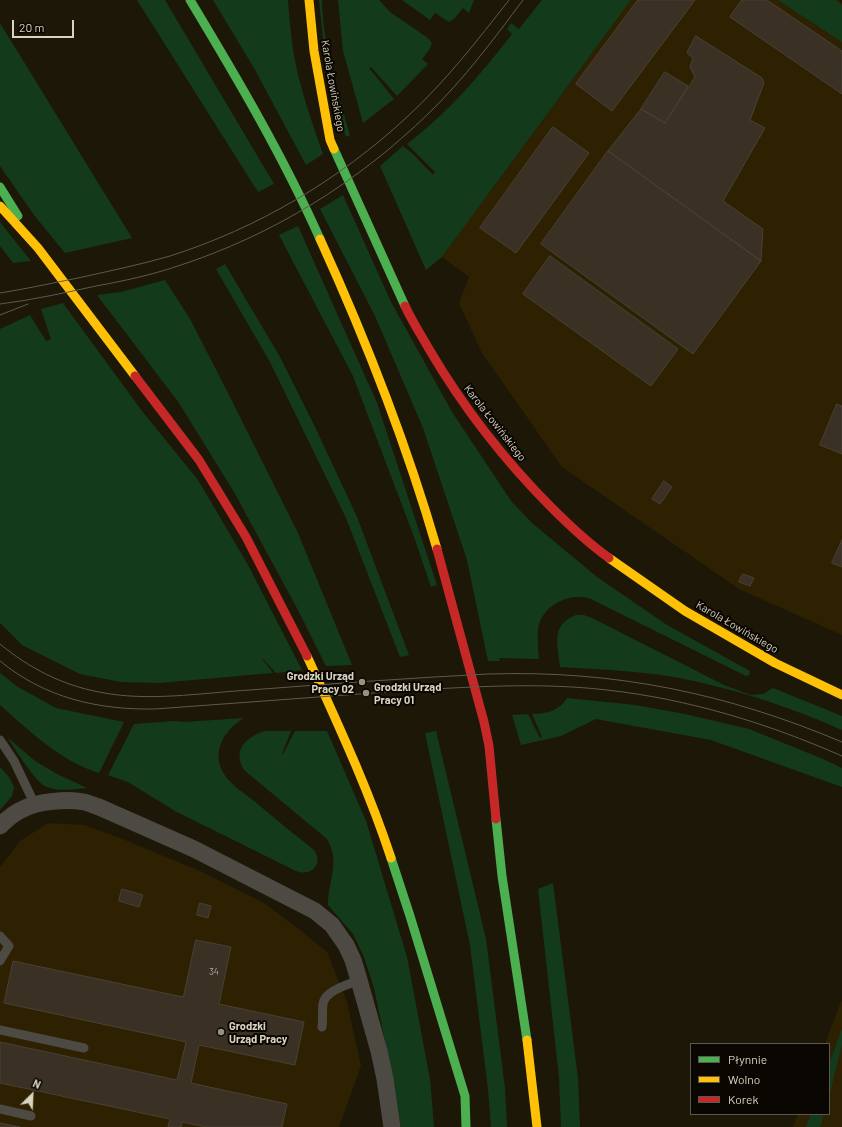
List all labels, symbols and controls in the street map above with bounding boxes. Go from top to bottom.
scale bar [14,12,76,38]
text: 20 m [19,20,45,34]
street label: Karola Łowińskiego [318,39,348,133]
street label: Karola Łowińskiego [461,382,529,464]
street label: Karola Łowińskiego [693,598,781,656]
place label: Grodzki Urząd Pracy 02 [287,669,354,695]
marker: Grodzki Urząd Pracy 02 [357,677,367,687]
place label: Grodzki Urząd Pracy 01 [374,680,441,706]
marker: Grodzki Urząd Pracy 01 [361,688,371,698]
house number: 34 [209,967,219,977]
place label: Grodzki Urząd Pracy [229,1019,287,1045]
marker: Grodzki Urząd Pracy [216,1027,226,1037]
legend [690,1043,830,1115]
text: Płynnie [728,1052,767,1066]
text: Wolno [728,1072,760,1086]
north arrow [12,1075,52,1115]
text: N [31,1076,43,1091]
text: Korek [728,1092,758,1106]

